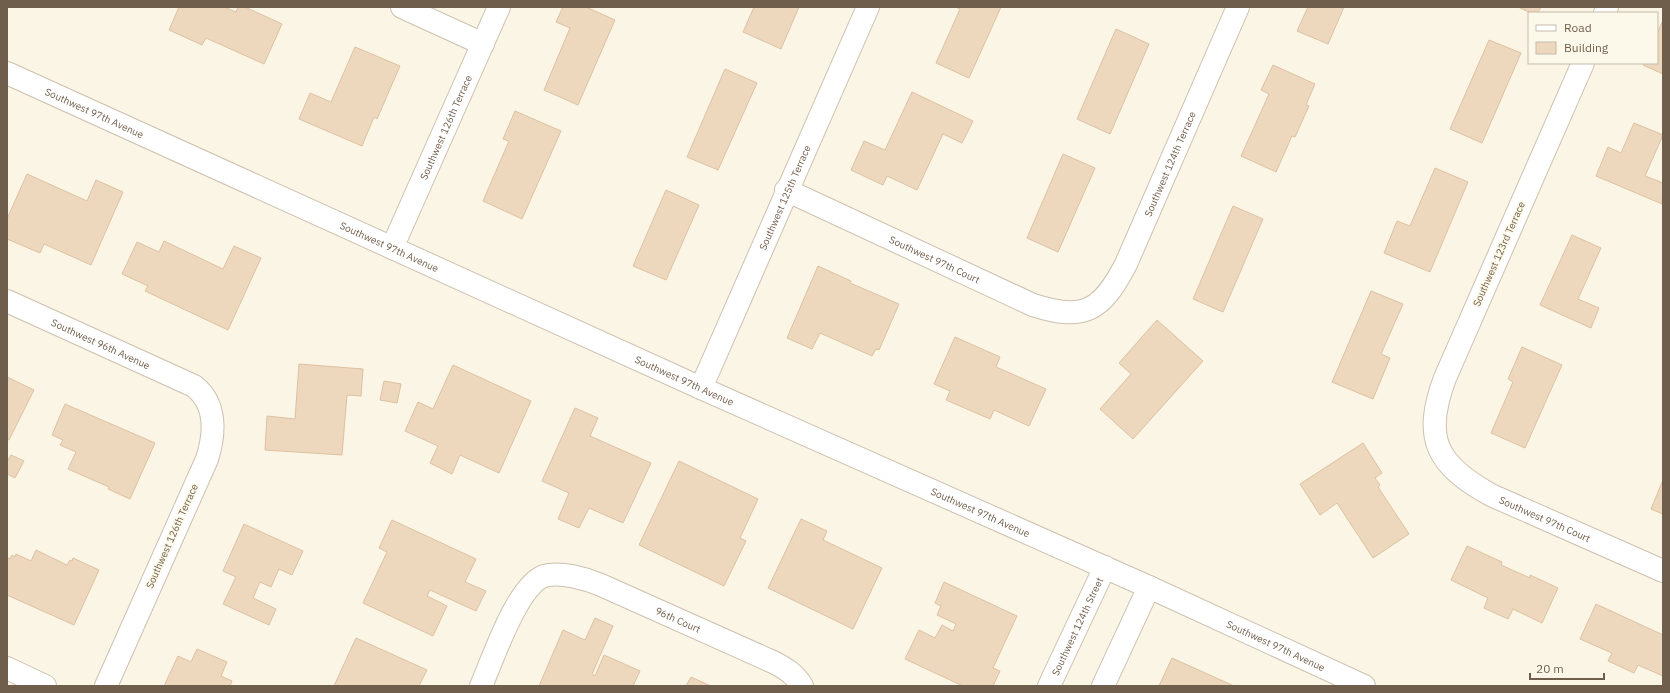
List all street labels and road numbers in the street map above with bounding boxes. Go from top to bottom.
street label: Southwest 126th Terrace [417,72,475,182]
street label: Southwest 97th Avenue [43,85,146,141]
street label: Southwest 124th Terrace [1141,109,1198,218]
street label: Southwest 125th Terrace [756,142,813,252]
street label: Southwest 123rd Terrace [1470,199,1528,308]
street label: Southwest 97th Avenue [338,219,441,275]
street label: Southwest 97th Court [887,233,982,286]
street label: Southwest 96th Avenue [49,316,153,372]
street label: Southwest 97th Avenue [633,352,736,409]
street label: Southwest 126th Terrace [143,481,201,590]
street label: Southwest 97th Avenue [929,484,1033,540]
street label: Southwest 97th Court [1497,493,1593,545]
street label: Southwest 124th Street [1048,575,1106,678]
street label: 96th Court [653,604,703,636]
street label: Southwest 97th Avenue [1224,617,1328,674]

